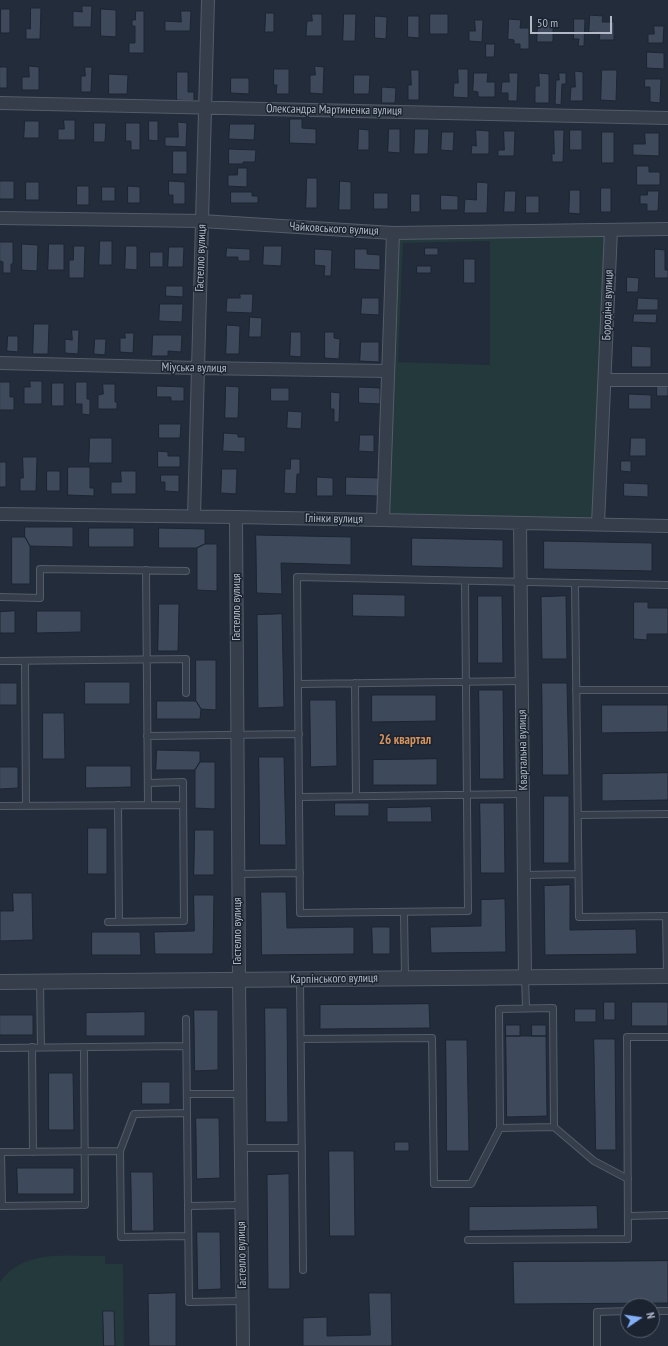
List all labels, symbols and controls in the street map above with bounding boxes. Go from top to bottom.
scale bar [532,8,614,34]
text: 50 m [537,15,558,30]
street label: Олександра Мартиненка вулиця [266,102,402,118]
street label: Чайковського вулиця [289,219,379,239]
street label: Гастелло вулиця [193,224,209,292]
street label: Бородіна вулиця [600,269,616,341]
street label: Міуська вулиця [161,360,227,376]
street label: Глінки вулиця [305,511,363,527]
street label: Гастелло вулиця [230,573,244,641]
street label: Квартальна вулиця [515,710,531,790]
district label: 26 квартал [379,732,431,748]
street label: Гастелло вулиця [231,897,245,965]
street label: Карпінського вулиця [290,971,378,987]
street label: Гастелло вулиця [234,1221,250,1289]
north arrow [620,1298,660,1338]
text: N [643,1311,658,1320]

